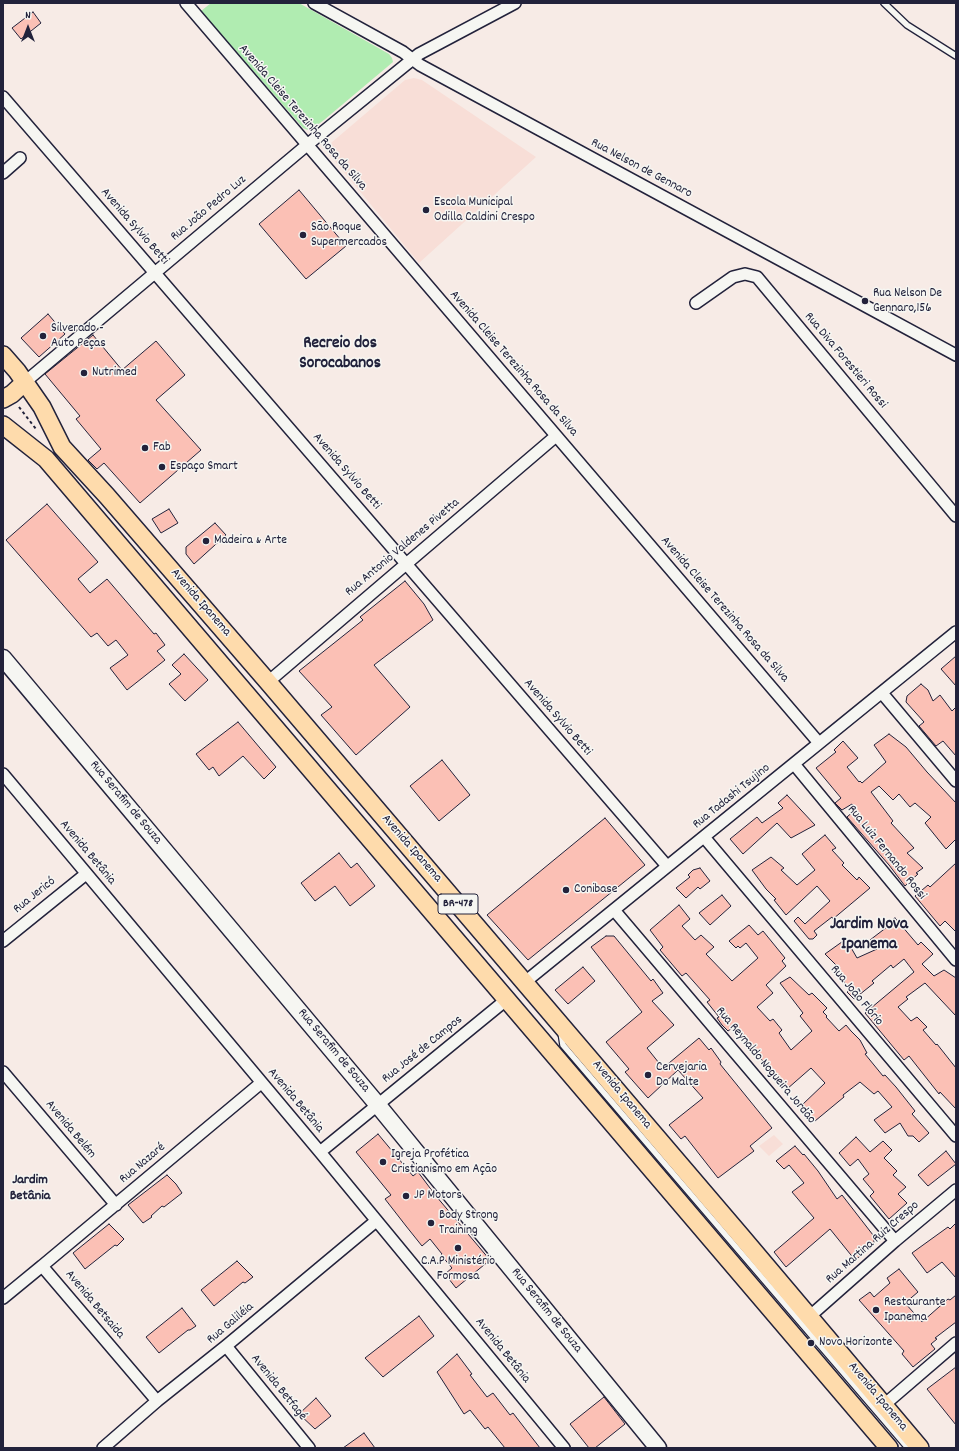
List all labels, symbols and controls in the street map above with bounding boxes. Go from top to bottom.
north arrow [8,8,48,48]
text: N [25,8,31,24]
street label: Avenida Cleise Terezinha Rosa da Silva [234,42,370,194]
street label: Rua Nelson de Gennaro [588,136,694,202]
street label: Rua João Pedro Luz [168,173,250,245]
street label: Avenida Sylvio Betti [97,186,171,268]
place label: Escola Municipal Odilla Caldini Crespo [434,195,535,226]
marker: Escola Municipal Odilla Caldini Crespo [421,205,431,215]
place label: São Roque Supermercados [311,220,387,251]
marker: São Roque Supermercados [298,230,308,240]
place label: Rua Nelson De Gennaro,156 [873,286,942,317]
street label: Avenida Cleise Terezinha Rosa da Silva [445,288,581,440]
marker: Rua Nelson De Gennaro,156 [860,296,870,306]
street label: Rua Diva Forestieri Rossi [800,310,890,412]
place label: Silverado - Auto Peças [51,321,106,352]
marker: Silverado - Auto Peças [38,331,48,341]
district label: Recreio dos Sorocabanos [299,335,381,375]
place label: Nutrimed [92,365,137,381]
marker: Nutrimed [79,368,89,378]
street label: Avenida Sylvio Betti [309,431,383,513]
place label: Fab [153,440,171,456]
marker: Fab [140,443,150,453]
place label: Espaço Smart [170,459,238,475]
marker: Espaço Smart [157,462,167,472]
street label: Rua Antonio Valdenes Pivetta [343,496,463,600]
place label: Madeira & Arte [214,533,287,549]
street label: Avenida Cleise Terezinha Rosa da Silva [656,534,792,686]
marker: Madeira & Arte [201,536,211,546]
street label: Avenida Ipanema [166,566,234,640]
street label: Avenida Sylvio Betti [520,677,594,759]
street label: Rua Serafim de Souza [86,758,164,848]
street label: Rua Tadashi Tsujino [690,761,774,833]
street label: Rua Luiz Fernando Rossi [843,803,929,903]
street label: Avenida Ipanema [377,812,445,886]
street label: Avenida Betânia [55,818,119,888]
street label: Rua Jericó [11,874,59,918]
place label: Conibase [574,882,618,898]
marker: Conibase [561,885,571,895]
road number: BR-478 [438,894,478,914]
district label: Jardim Nova Ipanema [830,916,908,956]
street label: Rua João Flório [826,962,886,1030]
street label: Rua Reynaldo Nogueira Jordão [712,1004,818,1128]
street label: Rua Serafim de Souza [294,1006,372,1096]
street label: Rua José de Campos [380,1013,466,1087]
street label: Avenida Ipanema [588,1058,654,1132]
place label: Cervejaria Do Malte [656,1060,707,1091]
street label: Avenida Betânia [263,1066,327,1136]
marker: Cervejaria Do Malte [643,1070,653,1080]
street label: Avenida Belém [41,1098,99,1162]
street label: Rua Nazaré [117,1140,169,1188]
place label: Igreja Profética Cristianismo em Ação [391,1147,497,1178]
marker: Igreja Profética Cristianismo em Ação [378,1157,388,1167]
district label: Jardim Betânia [10,1173,50,1206]
place label: JP Motors [414,1188,462,1204]
marker: JP Motors [401,1191,411,1201]
street label: Rua Martina Ruiz Crespo [823,1198,923,1288]
place label: Body Strong Training [439,1208,498,1239]
marker: Body Strong Training [426,1218,436,1228]
marker: C.A.P Ministério Formosa [453,1243,463,1253]
place label: C.A.P Ministério Formosa [421,1254,495,1285]
street label: Rua Serafim de Souza [507,1266,585,1356]
street label: Avenida Betsaida [61,1268,127,1342]
place label: Restaurante Ipanema [884,1295,945,1326]
street label: Rua Galiléia [204,1300,258,1348]
marker: Restaurante Ipanema [871,1305,881,1315]
street label: Avenida Betânia [471,1315,533,1387]
place label: Novo Horizonte [819,1335,892,1351]
marker: Novo Horizonte [806,1338,816,1348]
street label: Avenida Betfagé [247,1352,309,1424]
street label: Avenida Ipanema [844,1360,910,1434]

